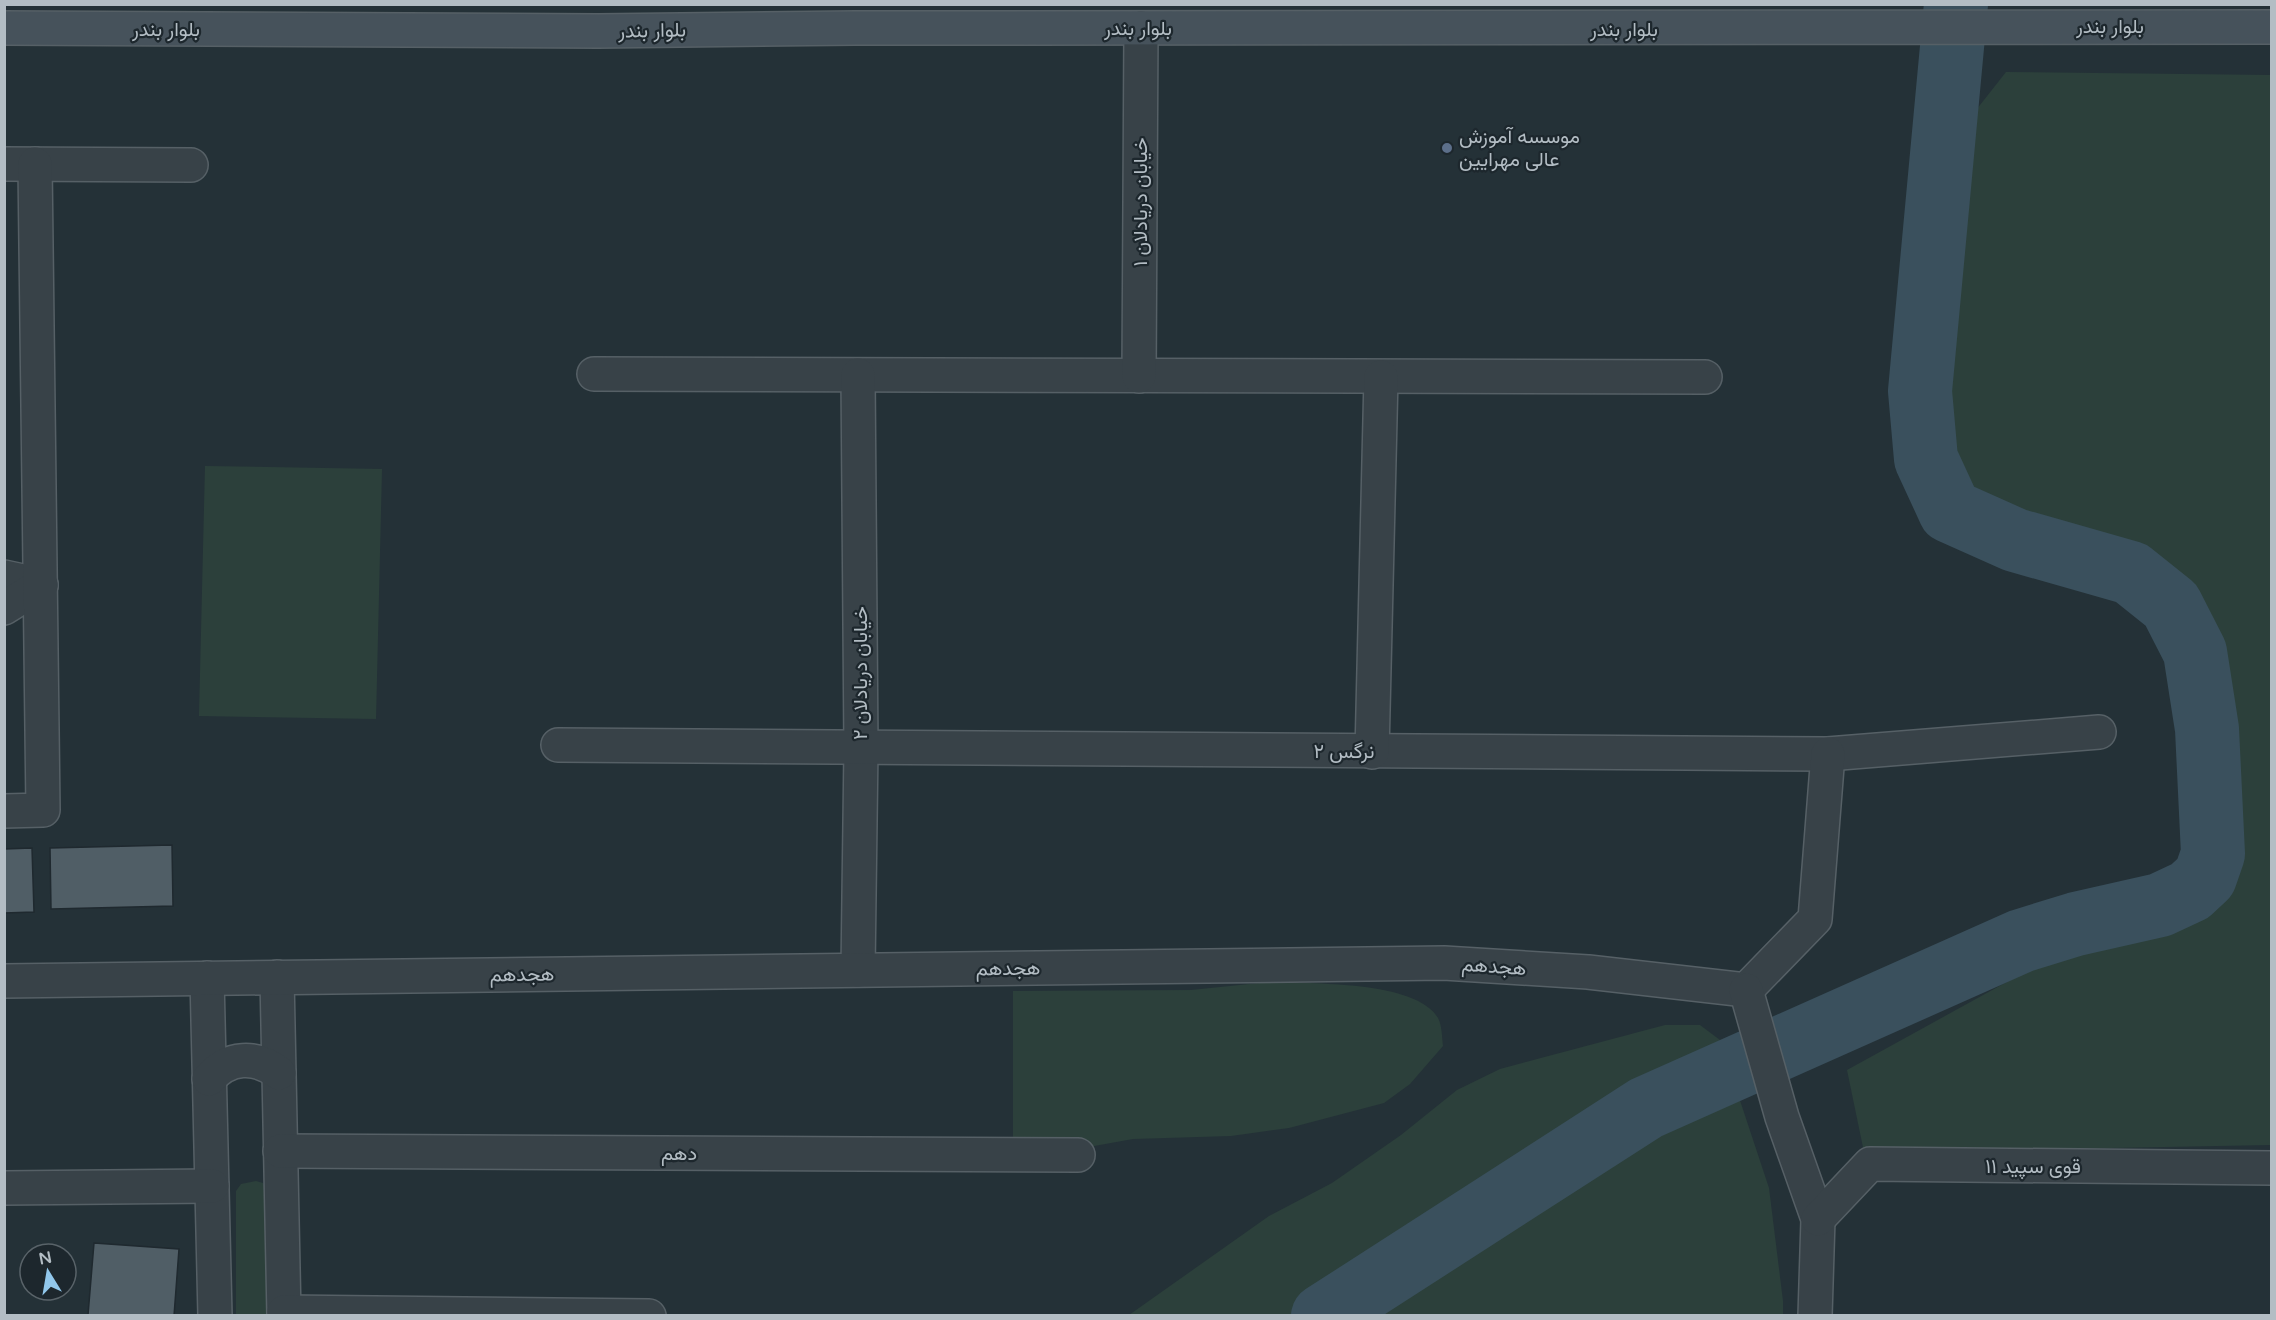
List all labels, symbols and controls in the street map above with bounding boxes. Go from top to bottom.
street label: بلوار بندر [2075,15,2144,39]
street label: بلوار بندر [1103,17,1172,41]
street label: بلوار بندر [131,18,200,42]
street label: بلوار بندر [617,18,686,44]
street label: بلوار بندر [1589,18,1658,42]
place label: موسسه آموزش عالی مهرایین [1459,125,1580,172]
street label: خیابان دریادلان ۱ [1129,137,1153,267]
marker: موسسه آموزش عالی مهرایین [1440,141,1454,155]
street label: خیابان دریادلان ۲ [849,606,873,740]
street label: نرگس ۲ [1314,740,1374,764]
street label: هجدهم [1461,953,1527,981]
street label: هجدهم [975,956,1041,982]
street label: هجدهم [489,962,555,988]
street label: دهم [661,1142,697,1166]
street label: قوی سپید ۱۱ [1985,1155,2081,1180]
north arrow [18,1242,78,1302]
text: N [37,1247,54,1269]

